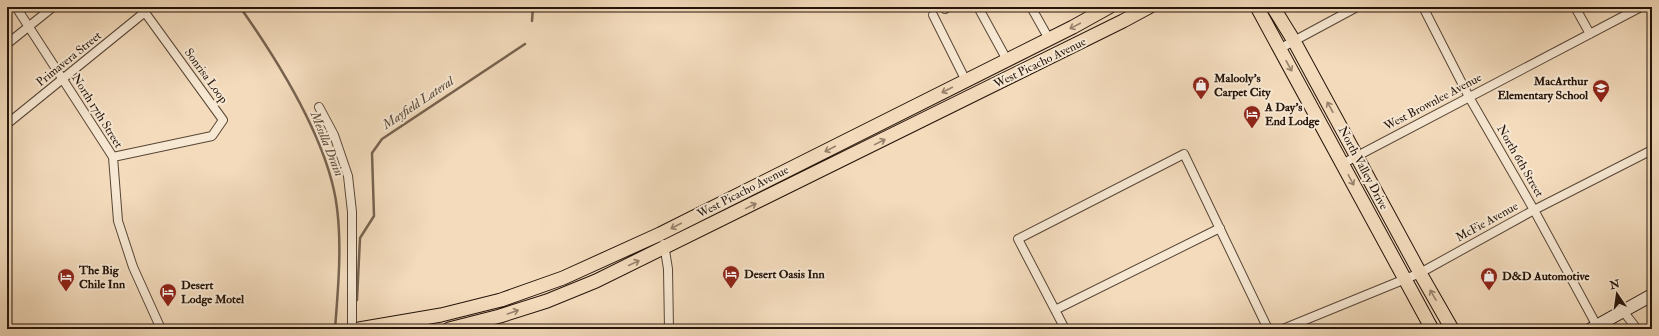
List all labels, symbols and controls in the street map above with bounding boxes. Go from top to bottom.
one-way arrow [1069,23,1081,30]
street label: Primavera Street [33,28,105,90]
street label: West Picacho Avenue [991,34,1089,92]
street label: Sonrisa Loop [181,46,231,106]
one-way arrow [1285,60,1293,72]
street label: West Brownlee Avenue [1381,70,1484,135]
street label: North 17th Street [68,71,126,151]
place label: Malooly's Carpet City [1213,71,1271,100]
water label: Mayfield Lateral [378,73,457,133]
place label: MacArthur Elementary School [1497,74,1589,103]
shop icon: Malooly's Carpet City [1191,75,1211,100]
school or university icon: MacArthur Elementary School [1591,78,1611,103]
one-way arrow [941,87,953,95]
place label: A Day's End Lodge [1264,100,1321,129]
one-way arrow [1326,102,1333,114]
hotel icon: A Day's End Lodge [1242,104,1262,129]
water label: Mesilla Drain [306,108,347,179]
street label: North 6th Street [1493,122,1547,200]
street label: North Valley Drive [1335,124,1391,212]
one-way arrow [873,138,885,145]
one-way arrow [825,145,837,153]
street label: West Picacho Avenue [694,162,791,222]
one-way arrow [1347,174,1355,186]
street label: McFie Avenue [1453,199,1521,245]
one-way arrow [744,202,756,209]
one-way arrow [671,222,683,230]
one-way arrow [628,259,640,266]
place label: The Big Chile Inn [78,263,126,292]
hotel icon: Desert Oasis Inn [721,264,741,289]
shop icon: D&D Automotive [1479,266,1499,291]
hotel icon: The Big Chile Inn [56,267,76,292]
place label: Desert Oasis Inn [744,267,825,282]
place label: D&D Automotive [1502,269,1591,284]
north arrow [1597,274,1637,314]
text: N [1608,277,1622,292]
place label: Desert Lodge Motel [181,278,245,307]
hotel icon: Desert Lodge Motel [158,282,178,307]
one-way arrow [1428,289,1436,301]
one-way arrow [507,308,520,315]

